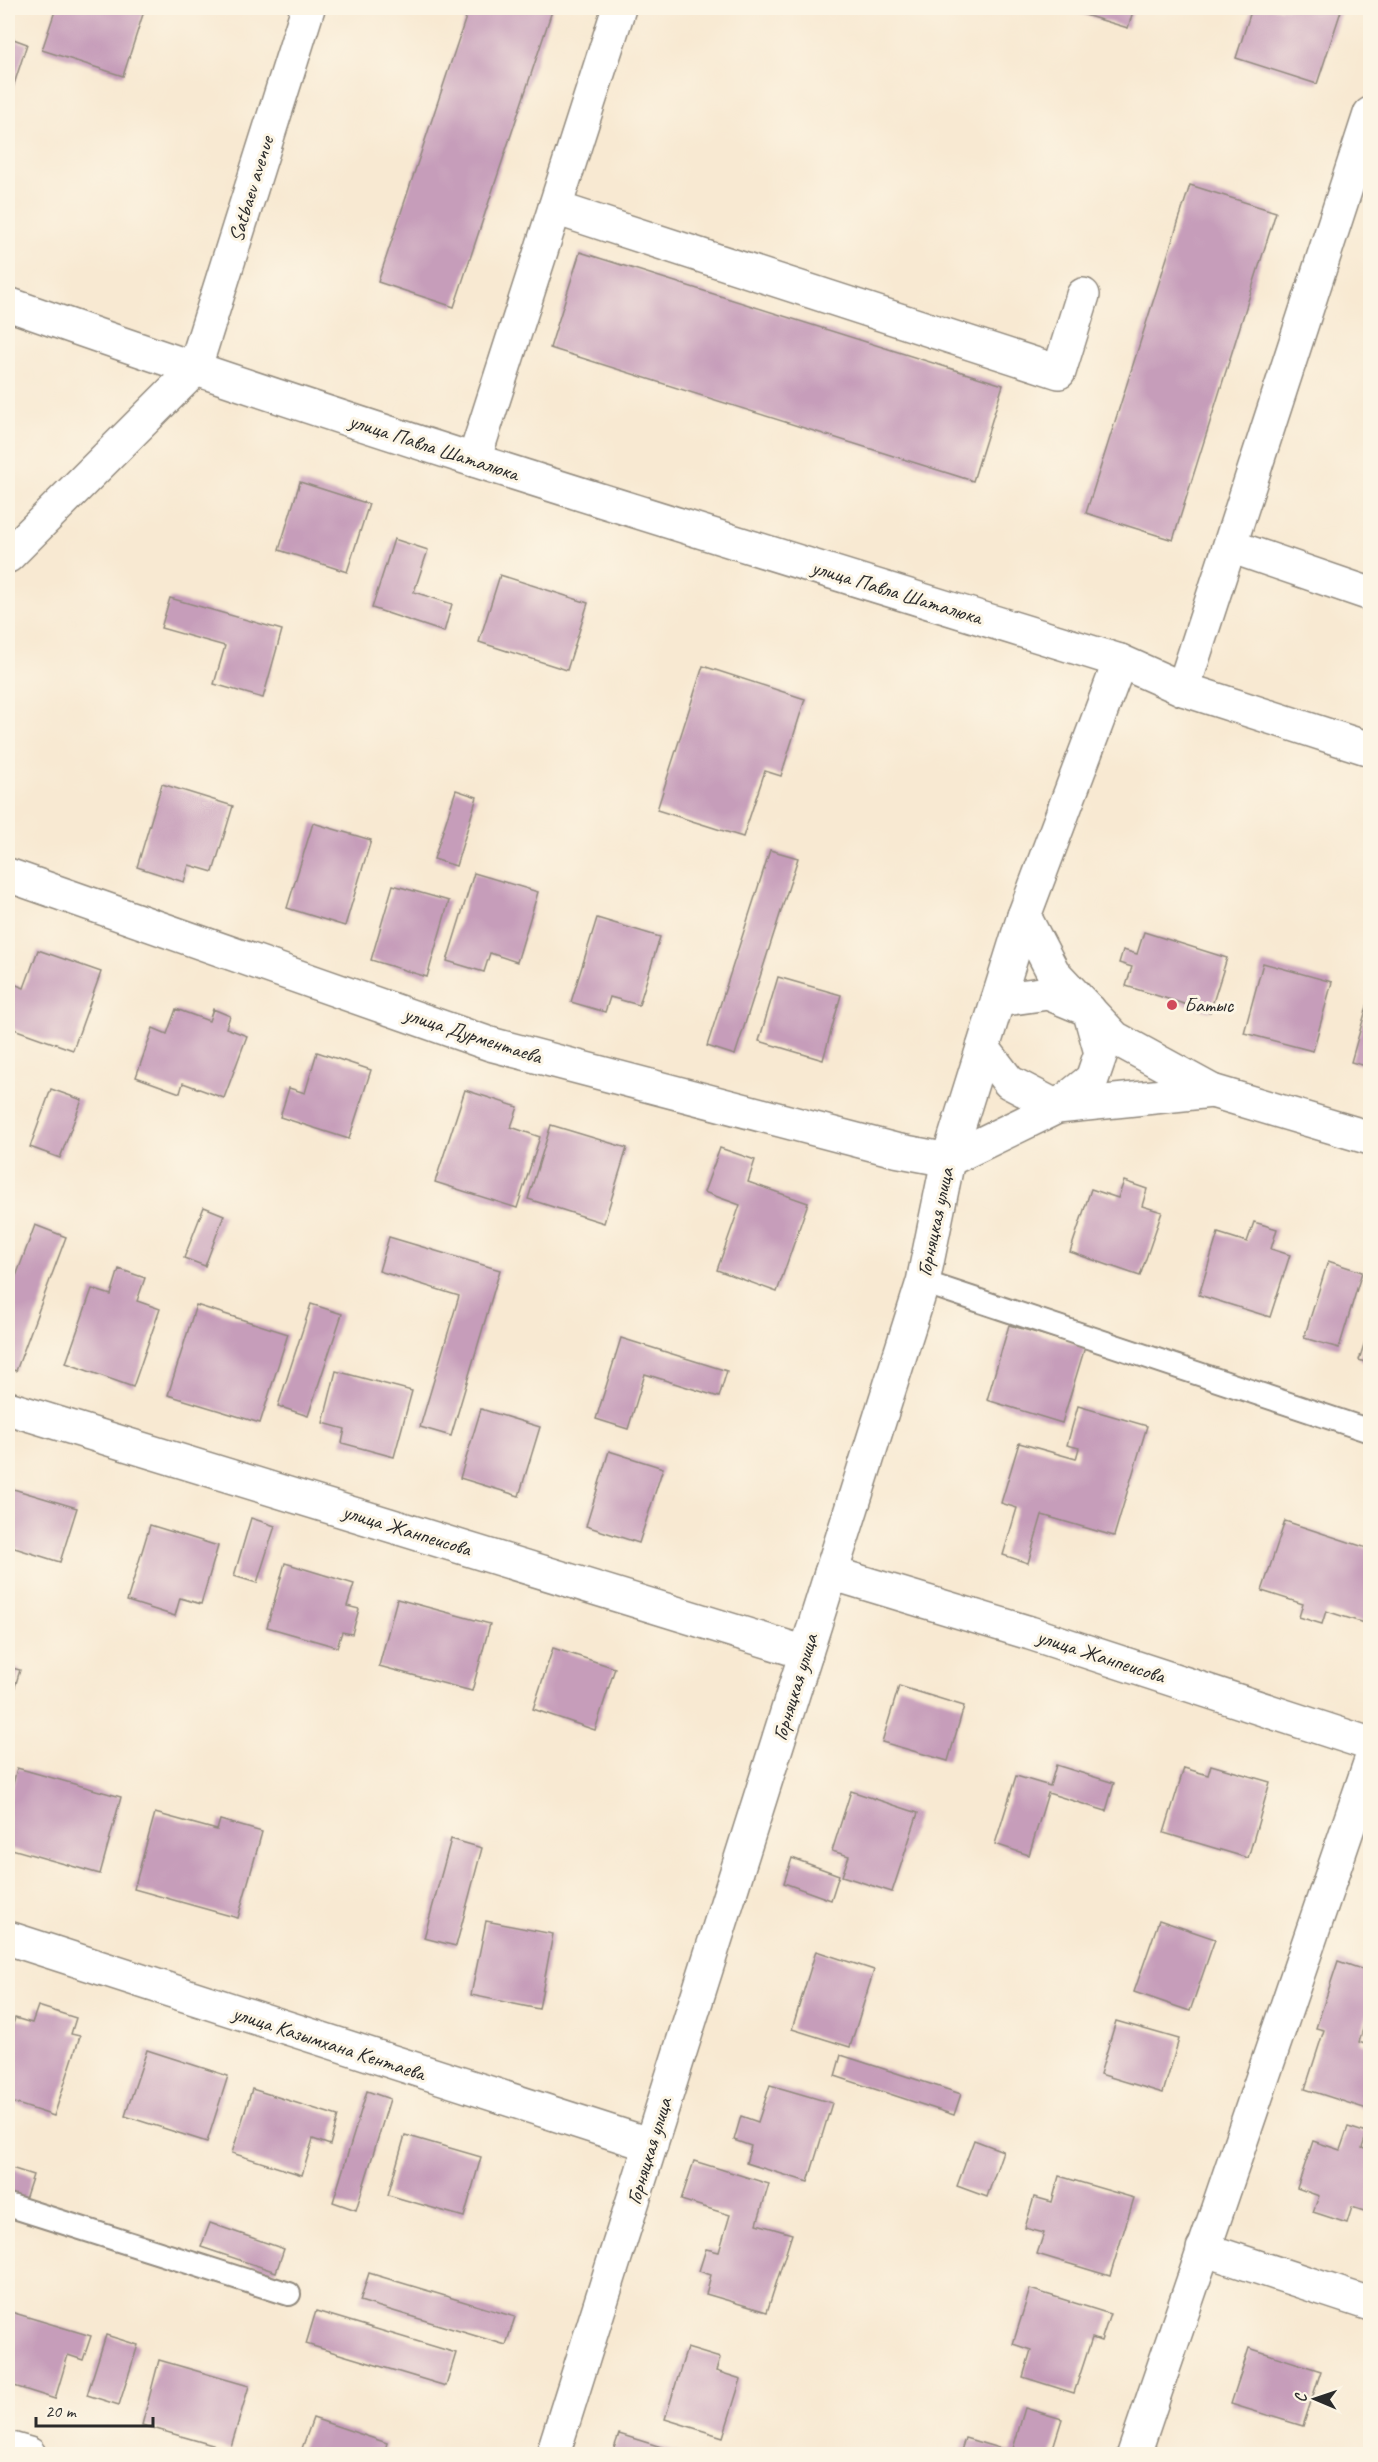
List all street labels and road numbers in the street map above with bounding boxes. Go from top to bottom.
street label: Satbaev avenue [223,131,280,245]
street label: улица Павла Шаталюка [344,407,524,487]
street label: улица Павла Шаталюка [807,553,987,631]
street label: улица Дурментаева [399,1000,547,1070]
street label: Горняцкая улица [911,1164,960,1279]
street label: улица Жанпеисова [338,1498,476,1562]
street label: улица Жанпеисова [1032,1623,1170,1689]
street label: Горняцкая улица [766,1629,824,1744]
street label: улица Казымхана Кентаева [228,1999,431,2087]
street label: Горняцкая улица [620,2093,678,2208]

